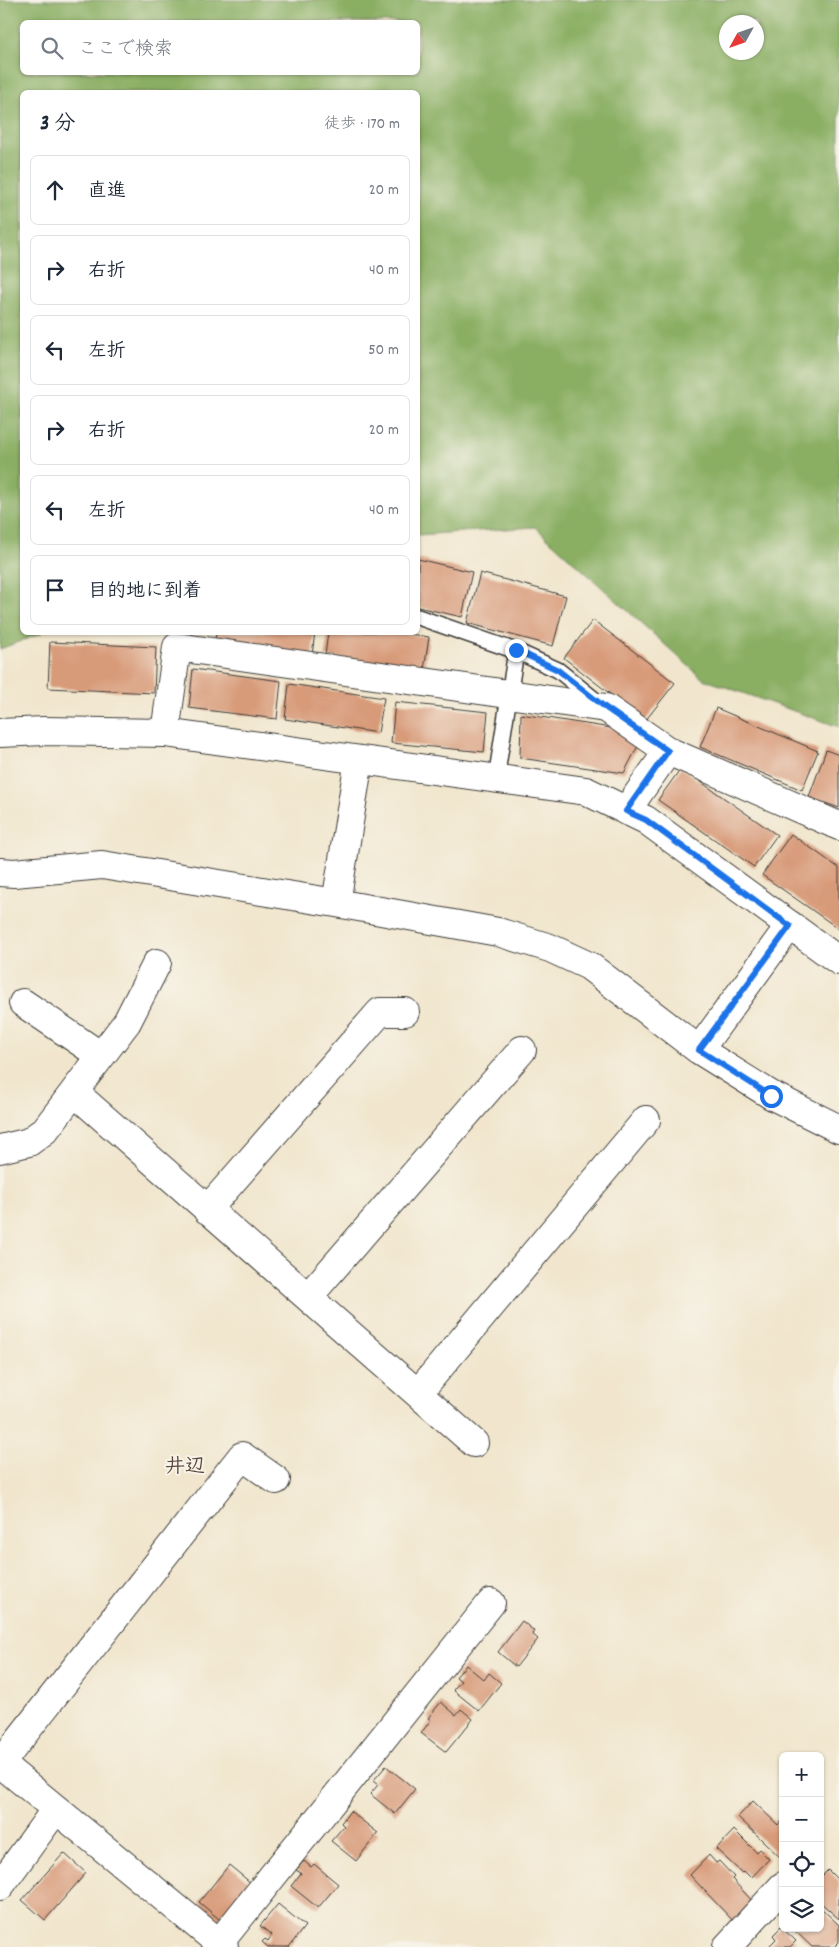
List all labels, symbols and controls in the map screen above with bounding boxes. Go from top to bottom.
north arrow [719,15,764,60]
search box [20,20,420,75]
icon: search [38,34,66,62]
text: ここで検索 [78,37,173,64]
text: 3 分 [40,110,75,140]
text: 徒歩 · 170 m [324,113,400,136]
icon: ahead [41,176,69,204]
text: 直進 [88,179,126,206]
text: 20 m [369,179,399,202]
icon: right [41,256,69,284]
text: 右折 [88,259,126,286]
text: 40 m [369,259,399,282]
icon: left [41,336,69,364]
text: 左折 [88,339,126,366]
text: 50 m [368,339,399,362]
icon: right [41,416,69,444]
text: 右折 [88,419,126,446]
text: 20 m [369,419,399,442]
icon: left [41,496,69,524]
text: 左折 [88,499,126,526]
text: 40 m [369,499,399,522]
icon: arrive [41,576,69,604]
text: 目的地に到着 [88,579,202,606]
route end [505,639,528,662]
route start [760,1085,783,1108]
district label: 井辺 [165,1454,205,1482]
map controls [779,1752,824,1932]
button: + [779,1752,824,1797]
button: − [779,1797,824,1842]
button: locate [779,1842,824,1887]
button: layers [779,1887,824,1932]

